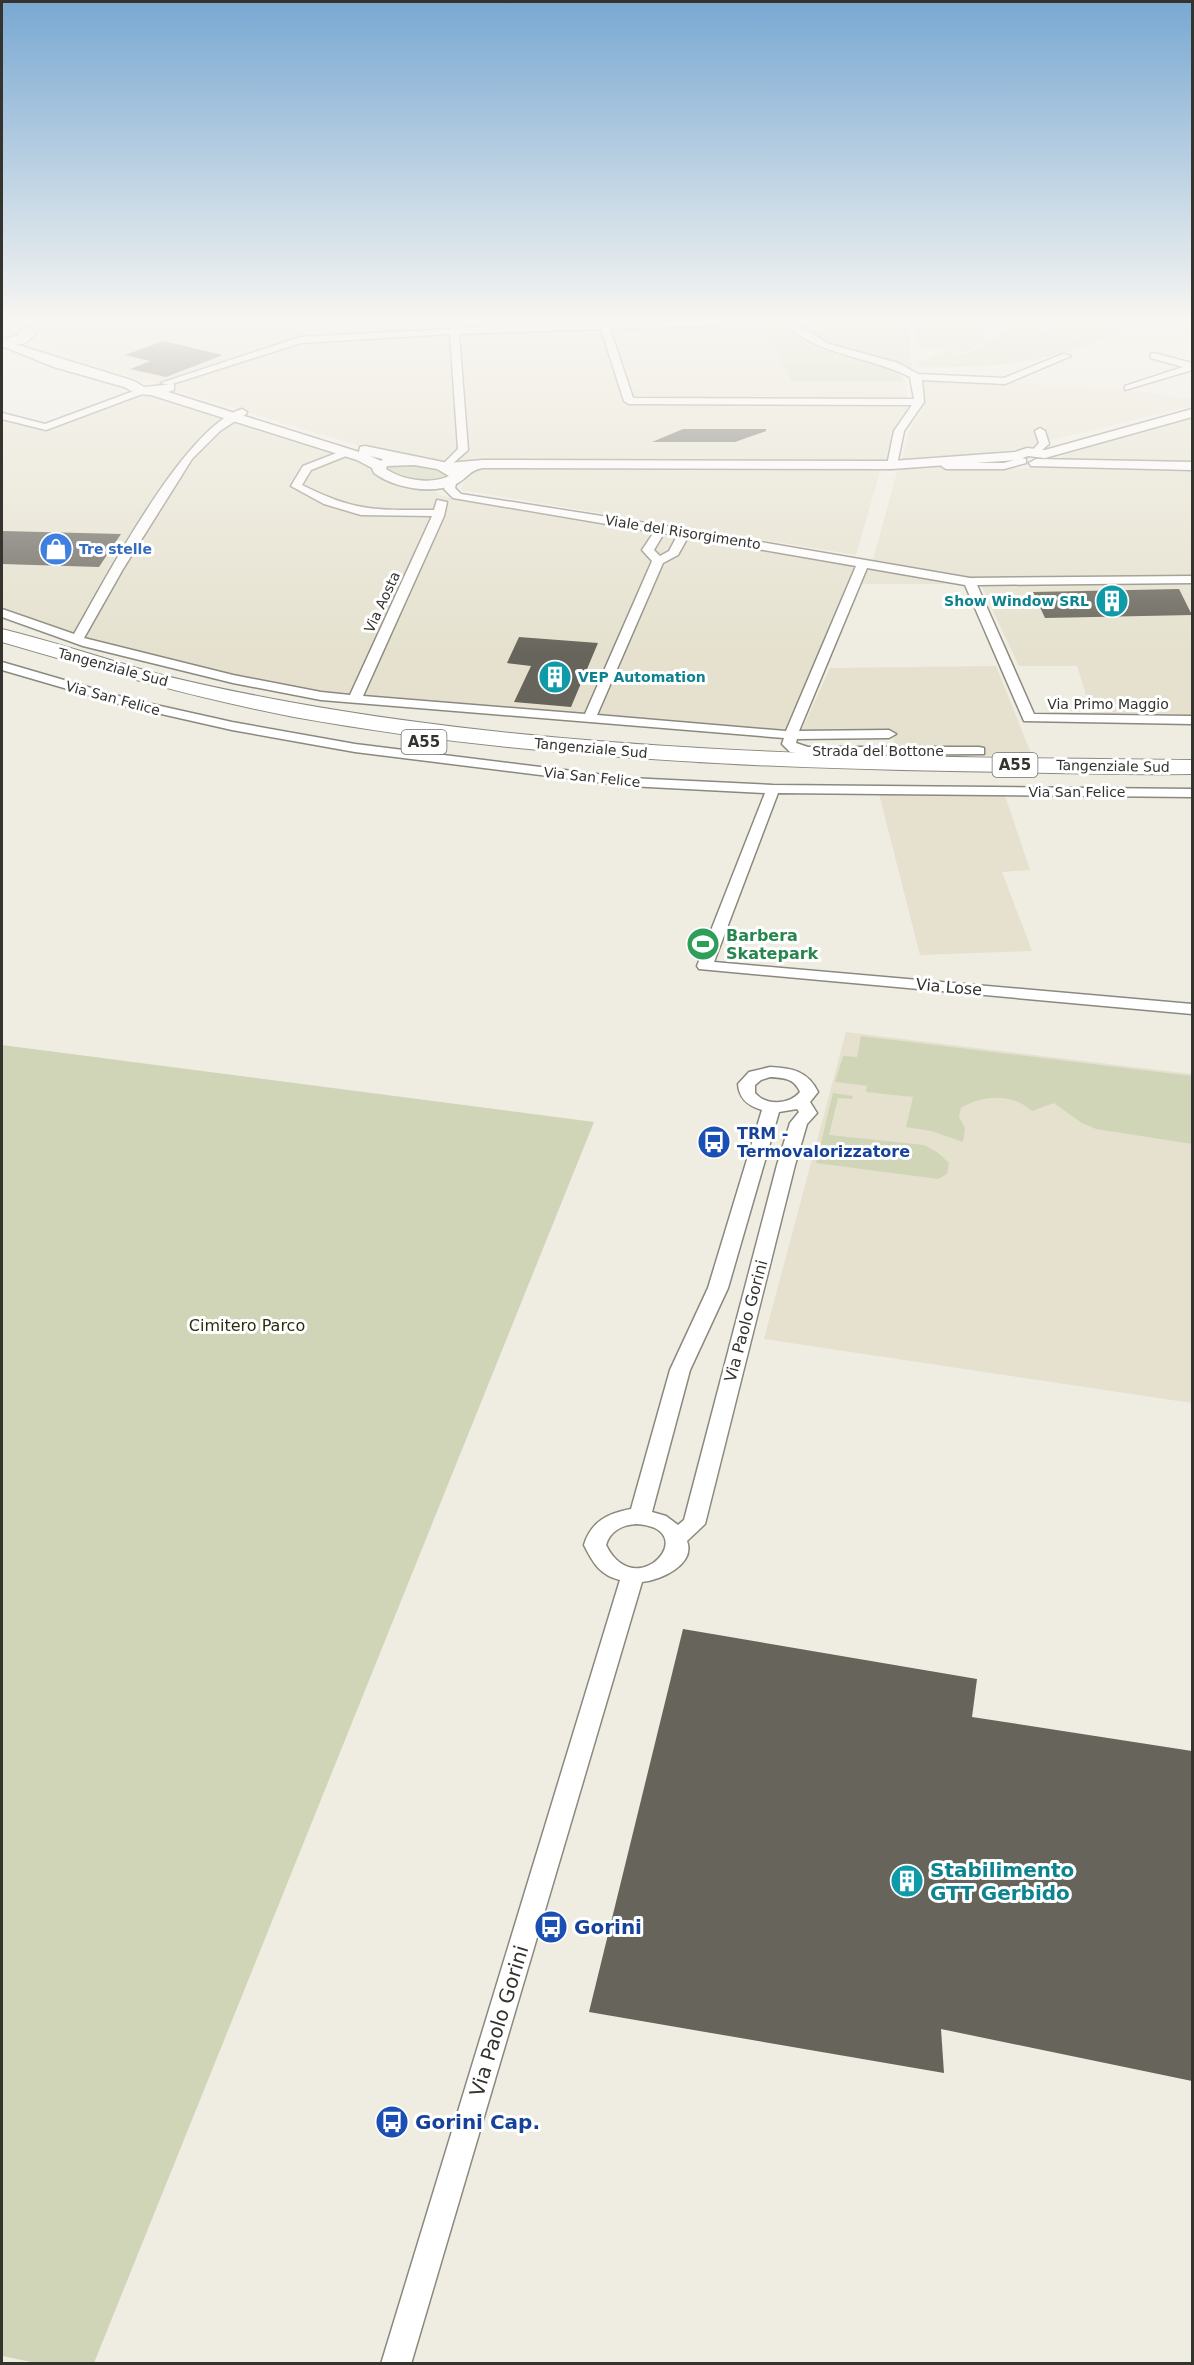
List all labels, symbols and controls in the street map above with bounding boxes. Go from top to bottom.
street label: Viale del Risorgimento [604,512,762,552]
shop icon: Tre stelle [38,531,74,567]
place label: Tre stelle [79,541,152,557]
street label: Via Aosta [361,569,403,635]
building icon: Show Window SRL [1094,583,1130,619]
place label: Show Window SRL [944,593,1089,609]
street label: Tangenziale Sud [55,644,170,689]
building icon: VEP Automation [537,659,573,695]
place label: VEP Automation [578,669,706,685]
street label: Via San Felice [64,678,162,718]
street label: Via Primo Maggio [1047,696,1169,712]
road number: A55 [402,730,446,754]
street label: Tangenziale Sud [533,735,648,761]
street label: Strada del Bottone [812,743,944,759]
road number: A55 [992,753,1038,777]
street label: Tangenziale Sud [1055,757,1170,775]
street label: Via San Felice [543,764,641,790]
street label: Via San Felice [1029,784,1125,800]
sports icon: Barbera Skatepark [685,926,721,962]
place label: Barbera Skatepark [726,926,819,963]
street label: Via Lose [915,975,983,999]
bus stop icon: TRM - Termovalorizzatore [696,1124,732,1160]
place label: TRM - Termovalorizzatore [737,1124,910,1161]
street label: Via Paolo Gorini [721,1258,771,1384]
park label: Cimitero Parco [189,1316,305,1335]
place label: Stabilimento GTT Gerbido [930,1858,1074,1905]
building icon: Stabilimento GTT Gerbido [889,1863,925,1899]
bus stop icon: Gorini [533,1909,569,1945]
place label: Gorini [574,1915,642,1939]
street label: Via Paolo Gorini [465,1942,533,2100]
bus stop icon: Gorini Cap. [374,2104,410,2140]
place label: Gorini Cap. [415,2110,540,2134]

